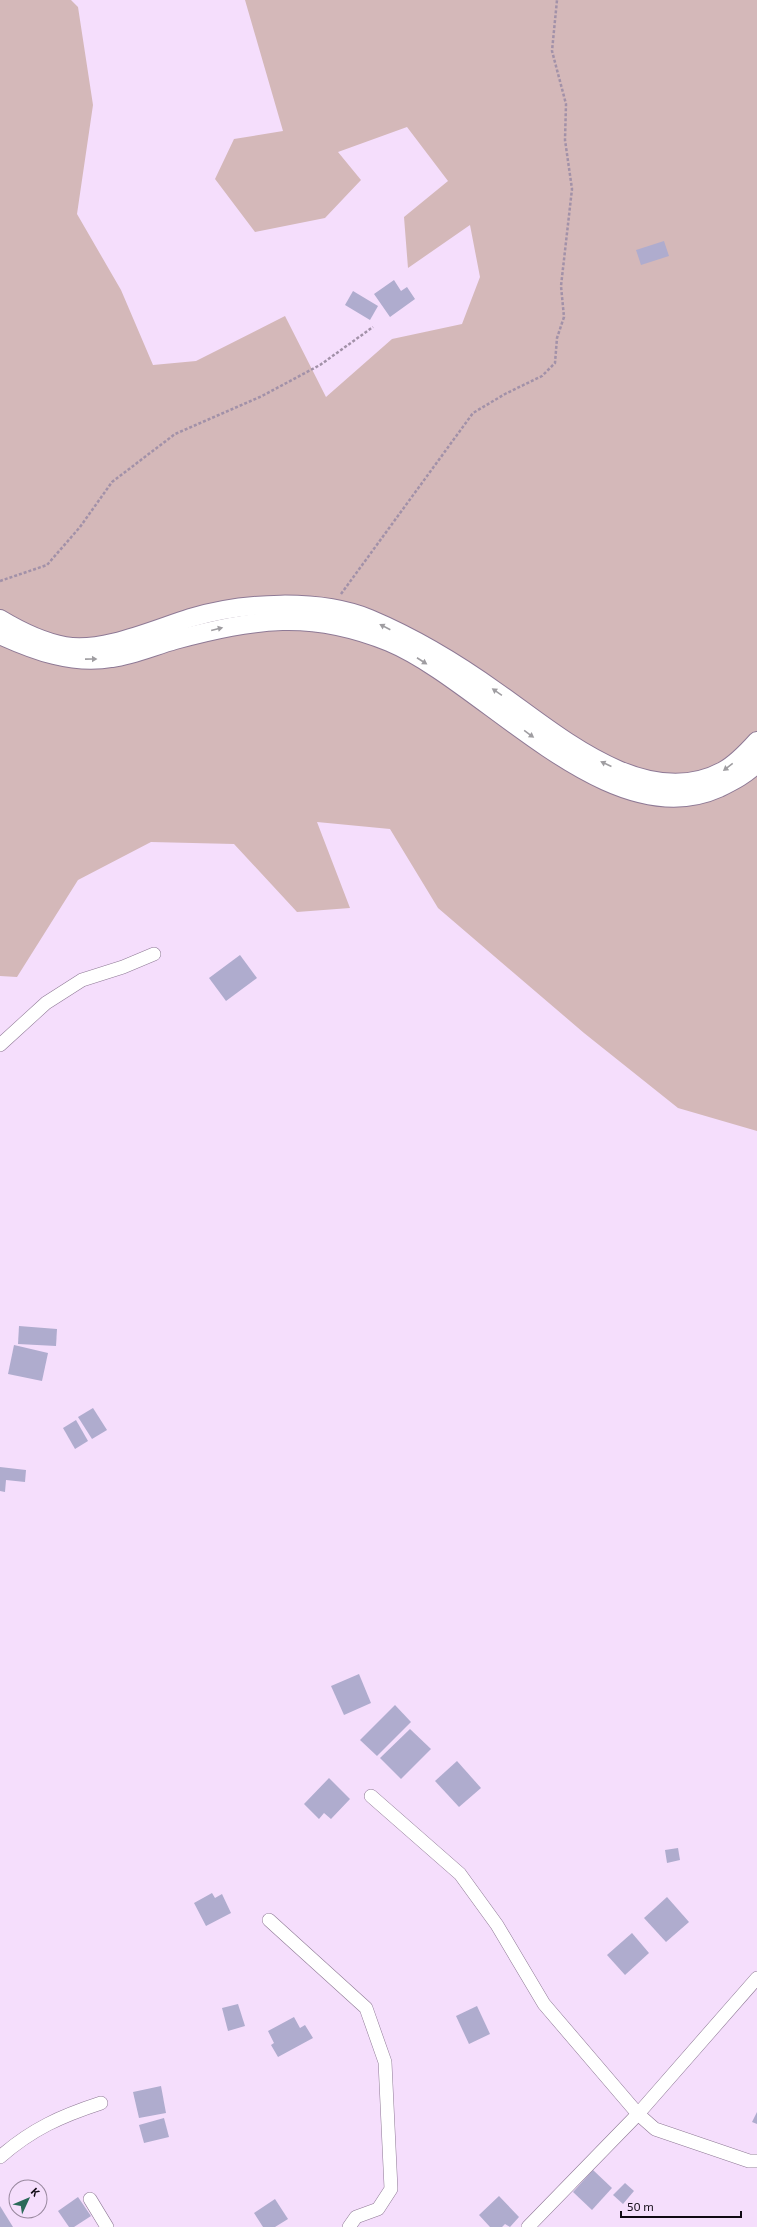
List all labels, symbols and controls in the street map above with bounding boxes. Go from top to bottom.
one-way arrow [379,624,391,630]
one-way arrow [211,626,223,632]
one-way arrow [85,656,98,662]
one-way arrow [416,657,428,664]
one-way arrow [492,688,503,696]
one-way arrow [524,730,535,738]
one-way arrow [600,761,611,767]
one-way arrow [723,763,734,771]
north arrow [8,2179,48,2219]
text: K [28,2185,43,2199]
scale bar [621,2193,741,2219]
text: 50 m [627,2199,654,2213]

